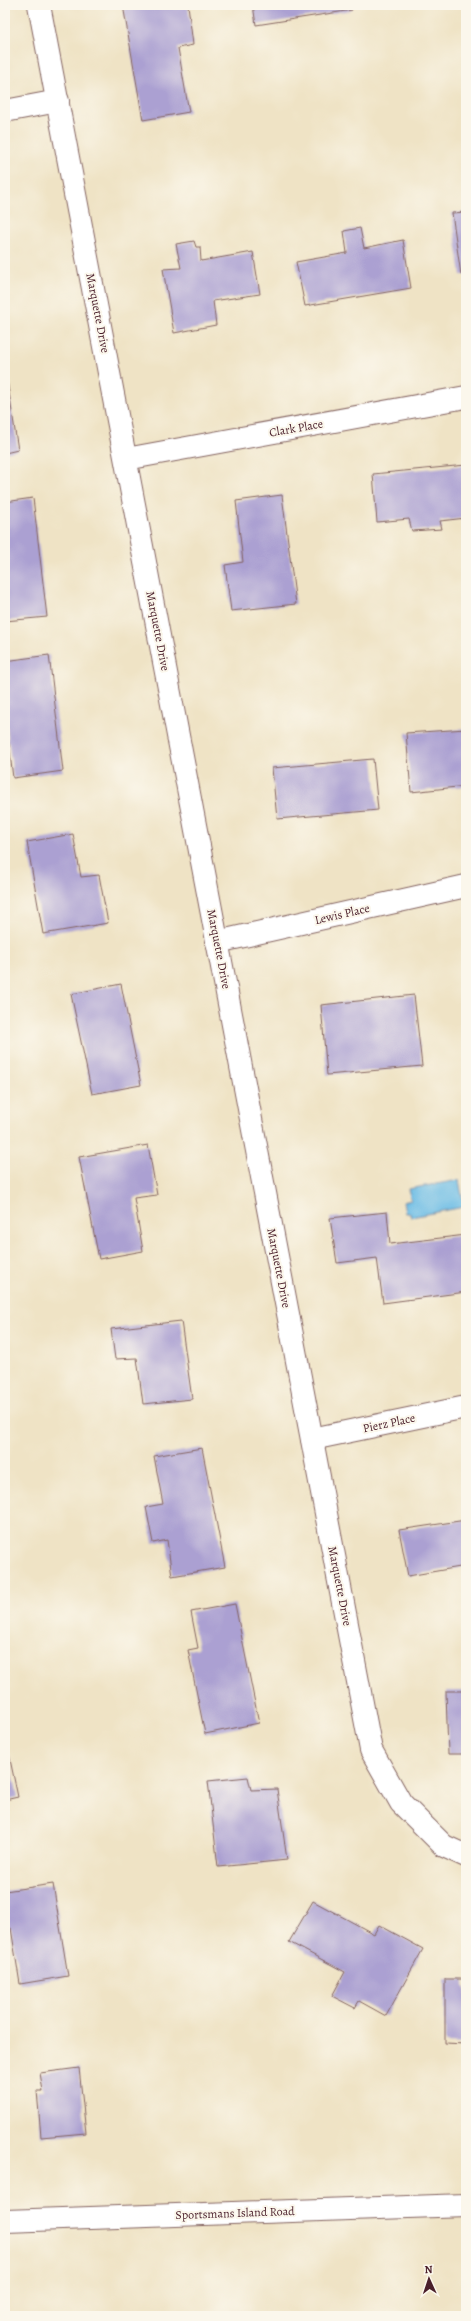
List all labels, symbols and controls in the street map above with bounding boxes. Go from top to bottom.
street label: Marquette Drive [82,272,114,354]
street label: Clark Place [268,415,324,441]
street label: Marquette Drive [142,590,174,672]
street label: Lewis Place [313,900,371,928]
street label: Marquette Drive [203,908,235,990]
street label: Marquette Drive [263,1227,295,1309]
street label: Pierz Place [361,1410,417,1436]
street label: Marquette Drive [324,1545,356,1627]
street label: Sportsmans Island Road [175,2203,295,2223]
north arrow [409,2259,449,2299]
text: N [424,2262,433,2277]

